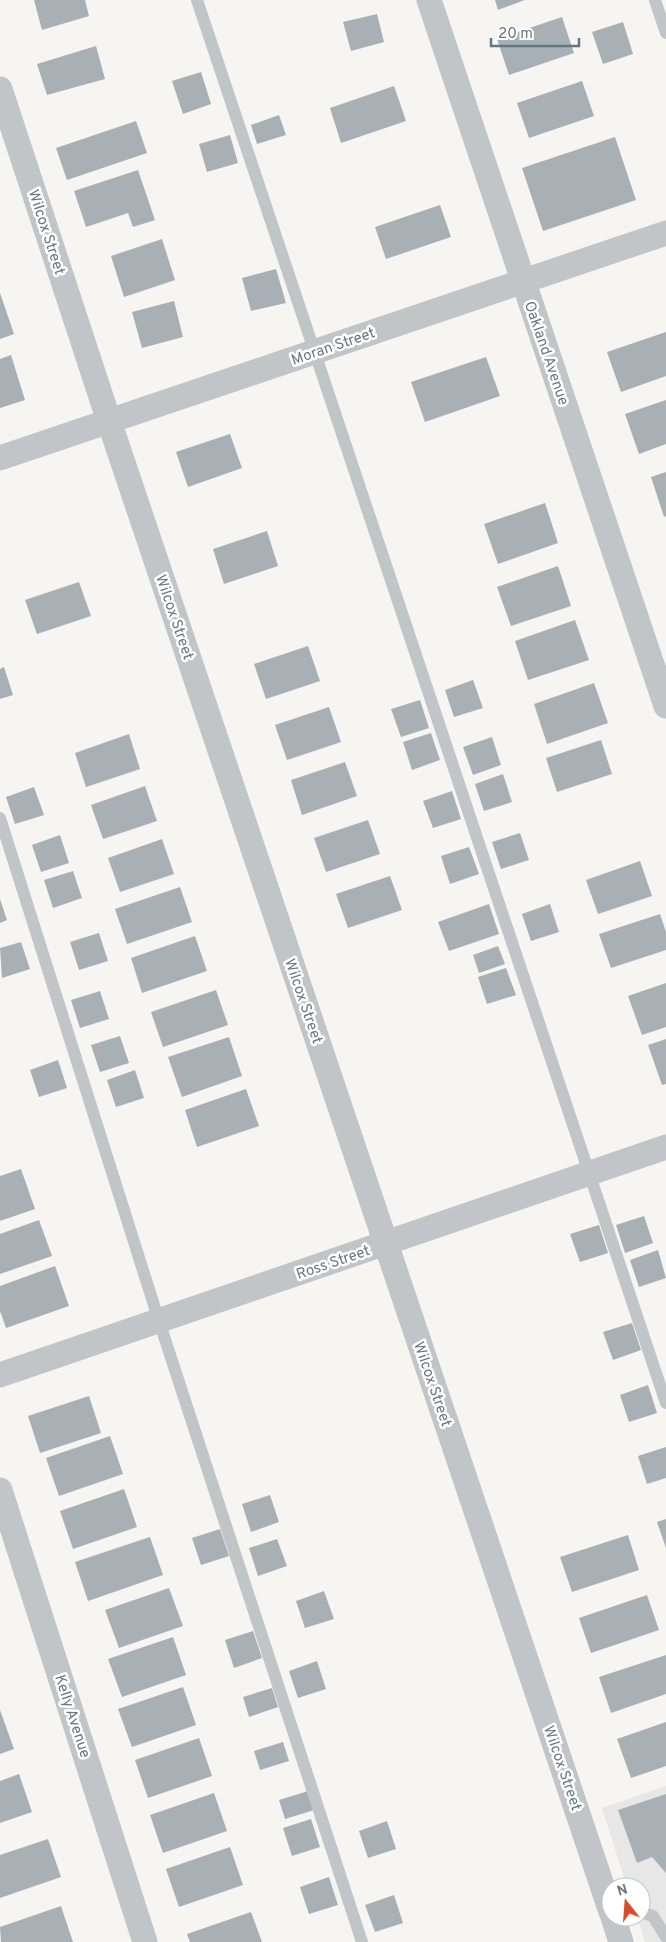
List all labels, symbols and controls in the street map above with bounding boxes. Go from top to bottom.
scale bar [491,15,578,47]
text: 20 m [498,25,533,44]
street label: Wilcox Street [23,187,68,278]
street label: Oakland Avenue [519,299,572,408]
street label: Moran Street [289,324,378,371]
street label: Wilcox Street [150,573,197,662]
street label: Wilcox Street [279,957,326,1046]
street label: Ross Street [294,1242,373,1285]
street label: Wilcox Street [408,1340,455,1429]
street label: Kelly Avenue [49,1672,94,1761]
street label: Wilcox Street [538,1724,585,1813]
north arrow [601,1877,651,1927]
text: N [615,1881,630,1901]

